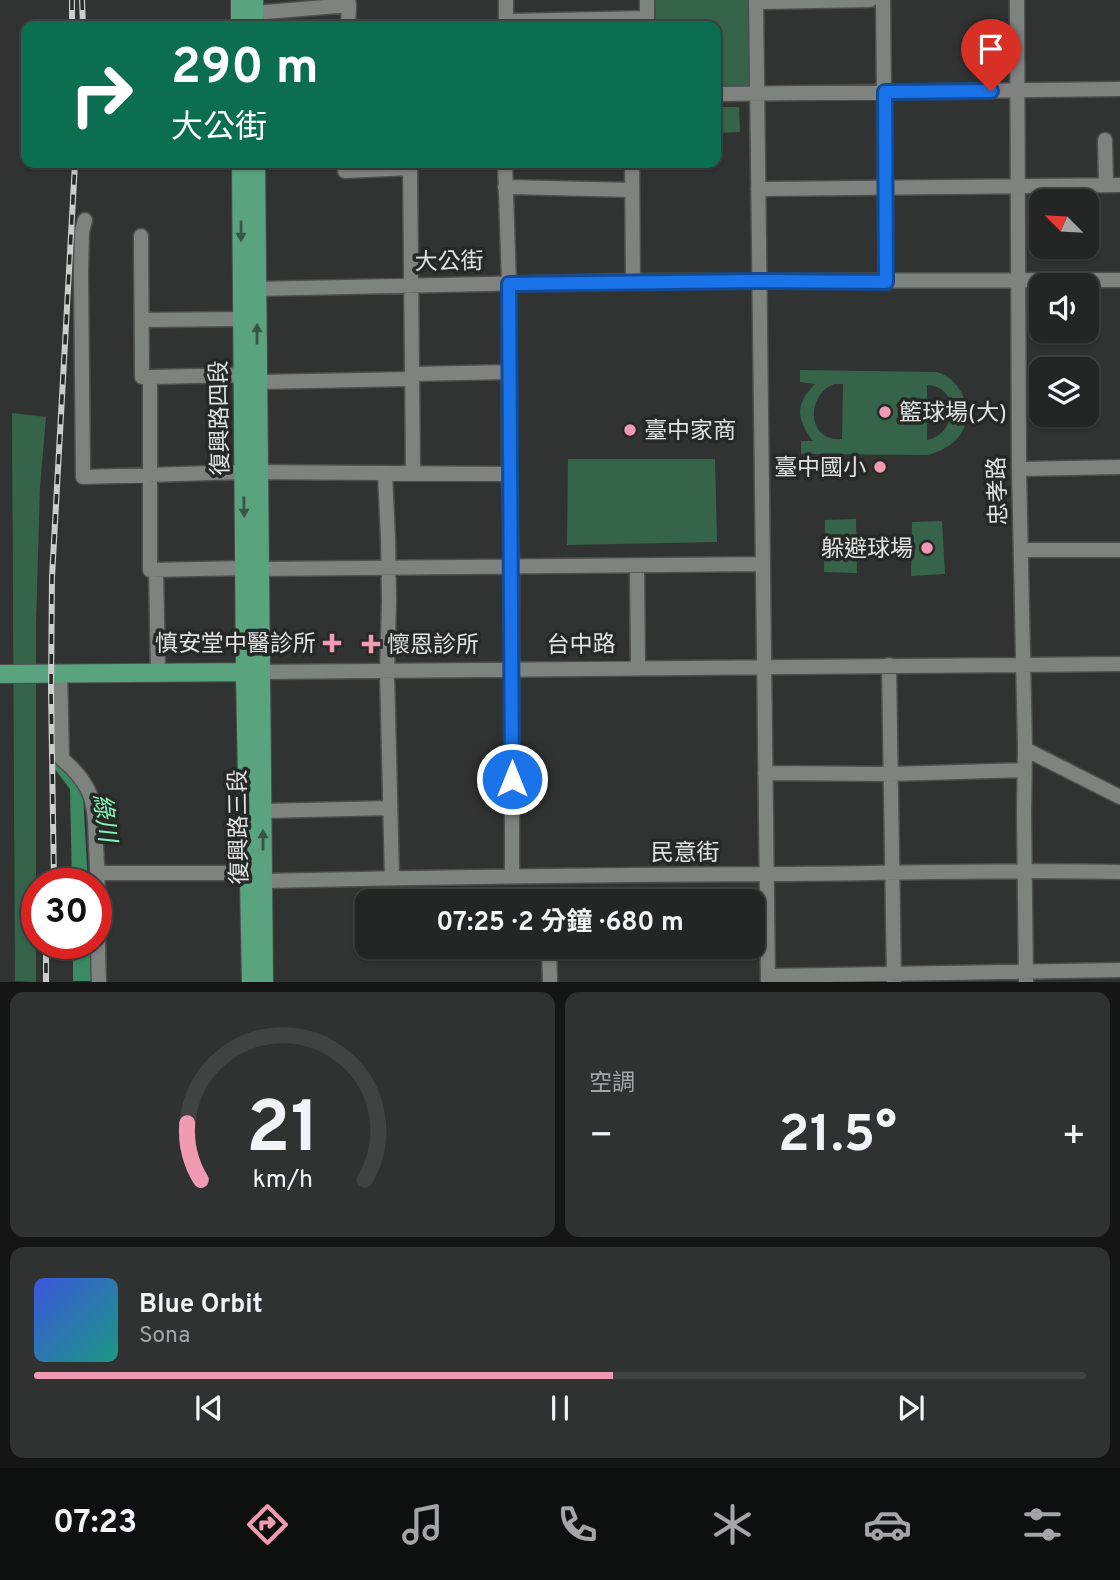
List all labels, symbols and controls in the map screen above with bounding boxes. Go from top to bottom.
pin [961,19,1021,91]
icon: arrive [972,30,1010,68]
text: 290 m [171,39,319,101]
icon: right [56,49,147,140]
text: 大公街 [171,109,267,149]
north arrow [1029,189,1099,259]
map controls [1029,189,1099,427]
one-way arrow [235,220,247,242]
street label: 大公街 [414,248,484,279]
button: sound [1029,273,1099,343]
one-way arrow [252,323,263,345]
button: layers [1029,357,1099,427]
street label: 復興路四段 [206,360,237,476]
place label: 籃球場(大) [899,400,1007,429]
marker: 籃球場(大) [877,404,893,420]
place label: 臺中家商 [644,418,736,447]
marker: 臺中家商 [622,422,638,438]
place label: 臺中國小 [774,455,866,484]
street label: 忠孝路 [984,456,1015,526]
marker: 臺中國小 [872,459,888,475]
one-way arrow [238,497,250,519]
place label: 躲避球場 [821,536,913,565]
marker: 躲避球場 [919,540,935,556]
place label: 慎安堂中醫診所 [155,631,316,660]
street label: 台中路 [546,631,616,662]
place label: 懷恩診所 [387,632,479,661]
marker: 慎安堂中醫診所 [322,633,342,653]
marker: 懷恩診所 [361,634,381,654]
position arrow [475,742,549,816]
street label: 復興路三段 [225,769,256,885]
water label: 綠川 [85,792,122,847]
one-way arrow [257,829,269,851]
street label: 民意街 [651,840,720,869]
speed limit sign: 30 [21,868,112,959]
text: 07:25 · 2 分鐘 · 680 m [436,907,684,940]
text: 空調 [589,1070,635,1099]
text: 21 [246,1087,319,1179]
text: 21.5° [778,1104,897,1170]
text: − [589,1113,614,1162]
text: + [1061,1113,1086,1162]
text: km/h [252,1165,313,1197]
text: Blue Orbit [139,1289,263,1322]
text: Sona [139,1322,190,1351]
icon: previous [190,1389,228,1427]
icon: pause [541,1389,579,1427]
icon: next [892,1389,930,1427]
icon: directions [243,1500,292,1549]
icon: music [398,1500,447,1549]
icon: phone [553,1500,602,1549]
icon: climate [708,1500,757,1549]
icon: car [863,1500,912,1549]
icon: filters [1018,1500,1067,1549]
text: 07:23 [53,1504,137,1544]

